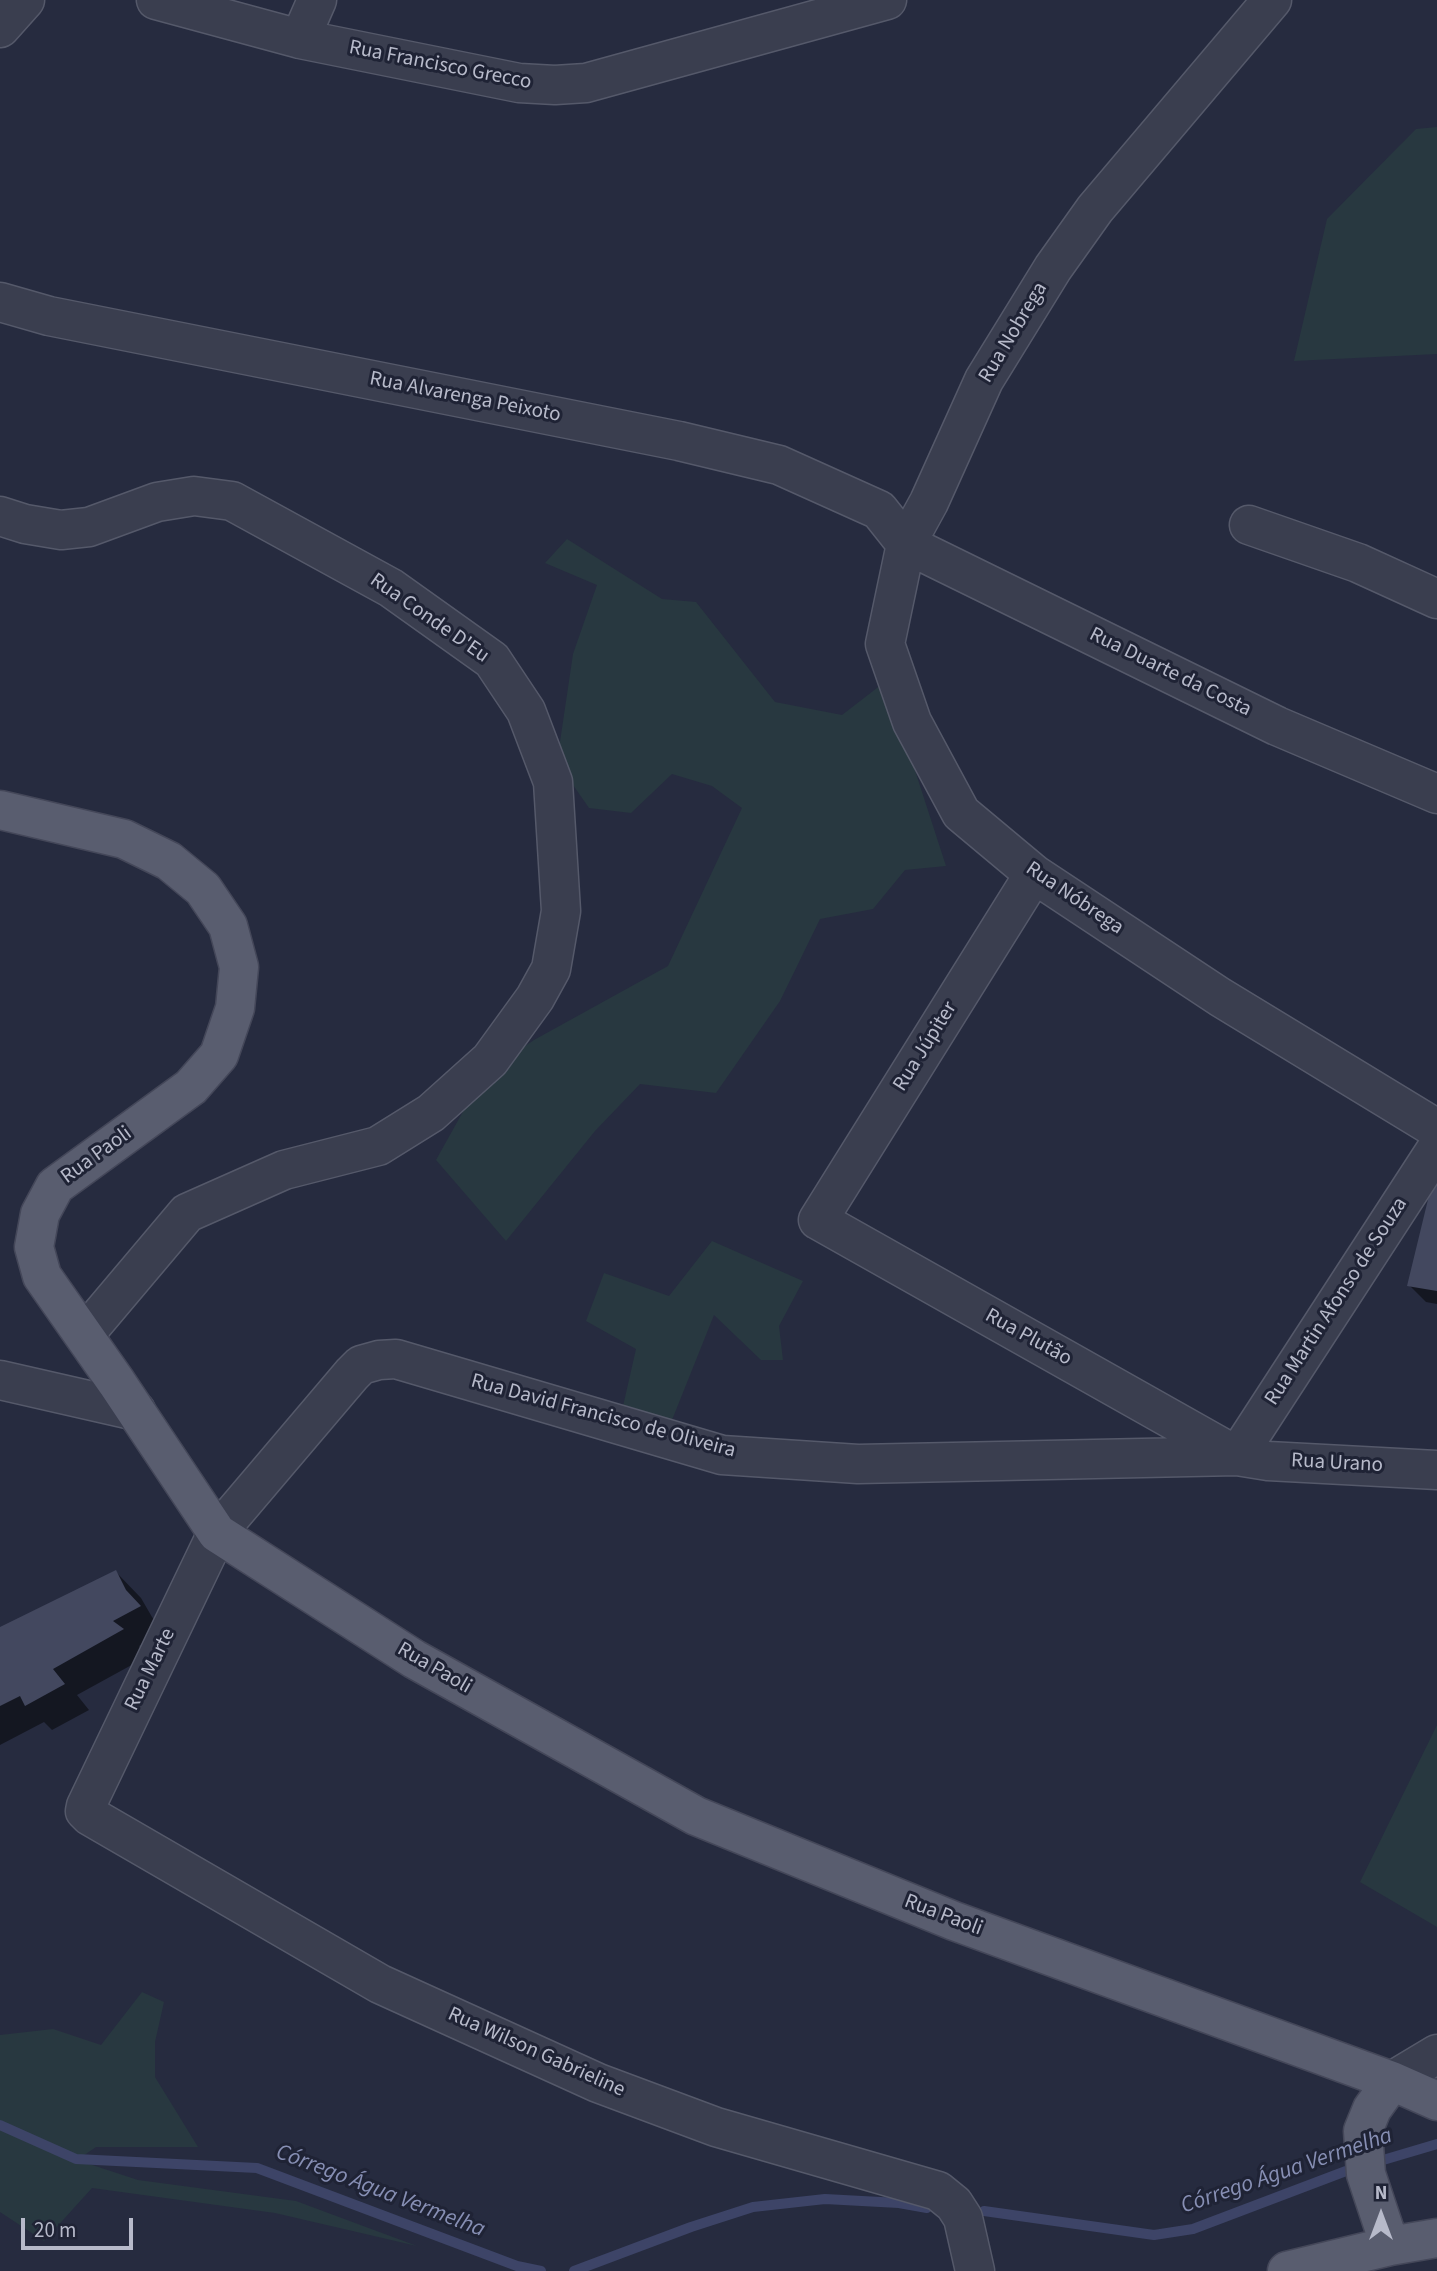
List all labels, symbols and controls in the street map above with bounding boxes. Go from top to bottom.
street label: Rua Francisco Grecco [347,36,533,96]
street label: Rua Nobrega [974,278,1054,388]
street label: Rua Alvarenga Peixoto [367,367,563,429]
street label: Rua Conde D'Eu [364,569,494,669]
street label: Rua Duarte da Costa [1085,623,1255,723]
street label: Rua Nóbrega [1020,857,1128,941]
street label: Rua Júpiter [889,998,963,1096]
street label: Rua Paoli [57,1122,137,1190]
street label: Rua Martin Afonso de Souza [1260,1193,1414,1411]
street label: Rua Plutão [980,1304,1076,1372]
street label: Rua David Francisco de Oliveira [468,1370,738,1464]
street label: Rua Urano [1290,1449,1384,1479]
street label: Rua Marte [120,1625,182,1715]
street label: Rua Paoli [392,1638,476,1700]
street label: Rua Paoli [900,1890,986,1942]
street label: Rua Wilson Gabrieline [443,2003,629,2103]
water label: Córrego Água Vermelha [1178,2123,1396,2221]
water label: Córrego Água Vermelha [272,2139,488,2245]
north arrow [1346,2180,1416,2250]
text: N [1375,2180,1387,2207]
scale bar [24,2204,136,2248]
text: 20 m [34,2215,76,2245]

